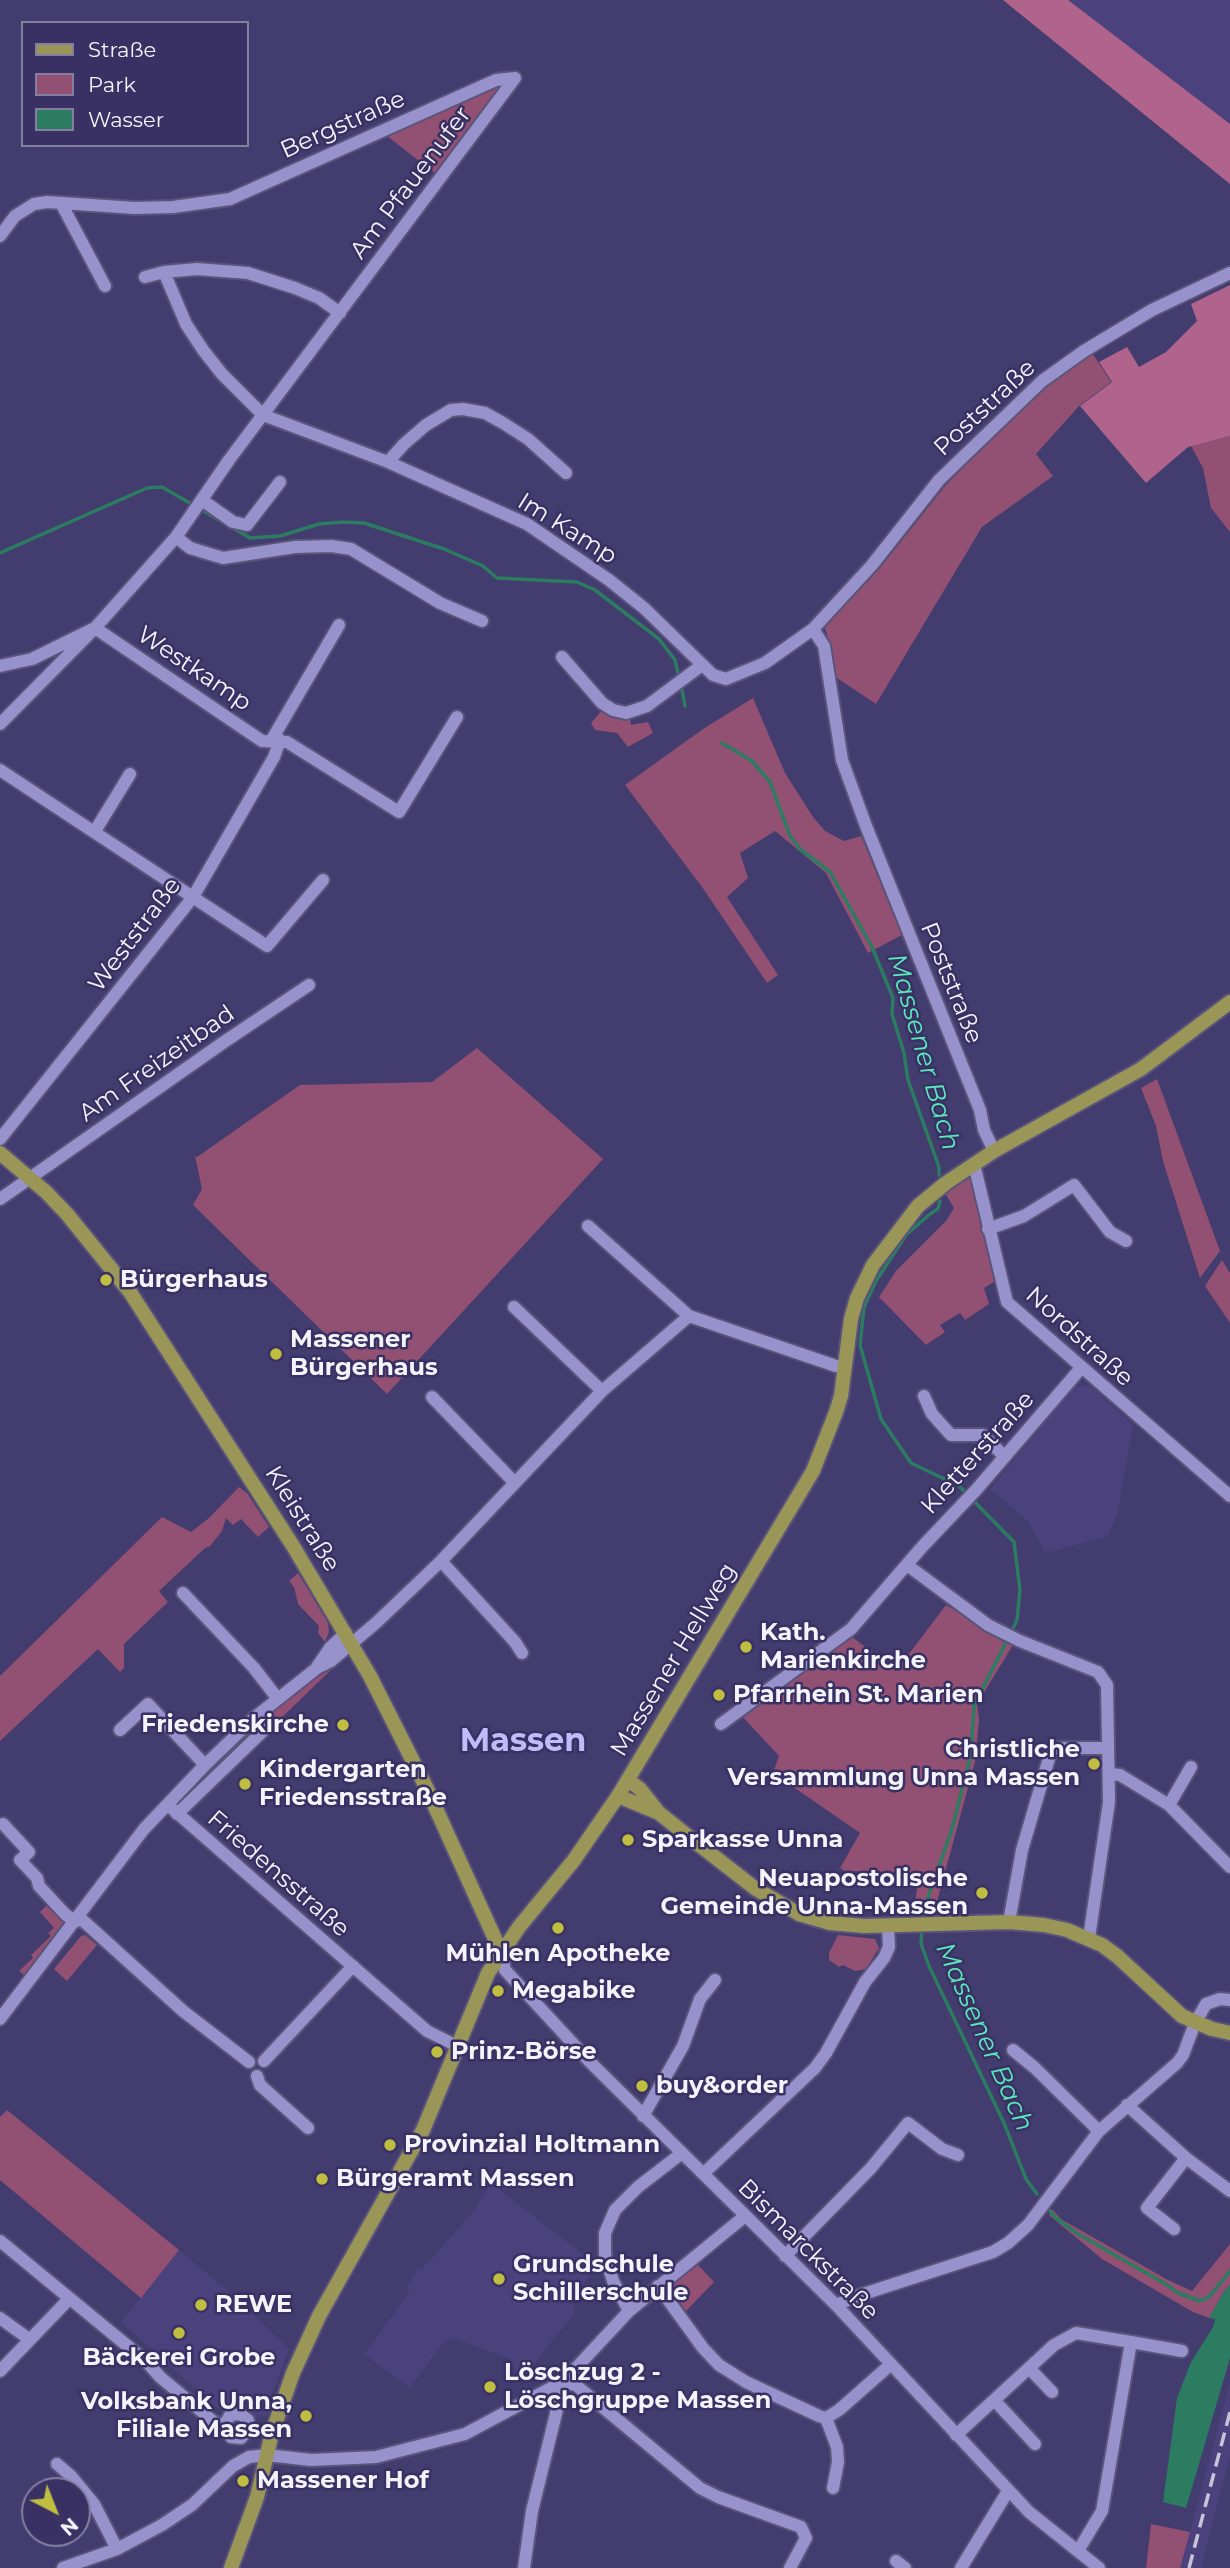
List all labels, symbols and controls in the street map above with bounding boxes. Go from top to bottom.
legend [21,21,248,147]
text: Straße [88,37,156,62]
text: Park [88,72,136,97]
street label: Bergstraße [276,85,410,165]
street label: Am Pfauenufer [344,101,478,265]
text: Wasser [88,107,164,132]
street label: Poststraße [928,354,1042,462]
street label: Im Kamp [512,487,622,571]
street label: Westkamp [132,620,256,718]
street label: Weststraße [83,872,187,998]
street label: Poststraße [914,918,988,1048]
water label: Massener Bach [880,950,966,1154]
street label: Am Freizeitbad [74,1000,240,1128]
place label: Bürgerhaus [120,1266,268,1294]
marker: Bürgerhaus [98,1272,114,1288]
street label: Nordstraße [1019,1281,1139,1393]
place label: Massener Bürgerhaus [290,1326,438,1382]
marker: Massener Bürgerhaus [268,1346,284,1362]
street label: Kletterstraße [915,1386,1041,1520]
street label: Kleistraße [258,1461,346,1577]
street label: Massener Hellweg [605,1558,743,1762]
place label: Kath. Marienkirche [760,1619,926,1675]
marker: Kath. Marienkirche [738,1639,754,1655]
place label: Pfarrhein St. Marien [733,1681,983,1709]
marker: Pfarrhein St. Marien [711,1687,727,1703]
place label: Friedenskirche [141,1711,329,1739]
marker: Friedenskirche [335,1717,351,1733]
district label: Massen [460,1723,586,1761]
place label: Christliche Versammlung Unna Massen [727,1736,1080,1792]
place label: Kindergarten Friedensstraße [259,1756,447,1812]
marker: Christliche Versammlung Unna Massen [1086,1756,1102,1772]
marker: Kindergarten Friedensstraße [237,1776,253,1792]
street label: Friedensstraße [201,1804,355,1944]
place label: Sparkasse Unna [642,1826,843,1854]
marker: Sparkasse Unna [620,1832,636,1848]
place label: Neuapostolische Gemeinde Unna-Massen [660,1865,968,1921]
marker: Neuapostolische Gemeinde Unna-Massen [974,1885,990,1901]
marker: Mühlen Apotheke [550,1920,566,1936]
water label: Massener Bach [928,1938,1040,2136]
place label: Mühlen Apotheke [446,1940,670,1968]
place label: Megabike [512,1977,636,2005]
marker: Megabike [490,1983,506,1999]
place label: Prinz-Börse [451,2038,597,2066]
marker: Prinz-Börse [429,2044,445,2060]
place label: buy&order [656,2072,788,2100]
marker: buy&order [634,2078,650,2094]
place label: Provinzial Holtmann [404,2131,660,2159]
marker: Provinzial Holtmann [382,2137,398,2153]
place label: Bürgeramt Massen [336,2165,574,2193]
marker: Bürgeramt Massen [314,2171,330,2187]
street label: Bismarckstraße [732,2174,884,2326]
place label: Grundschule Schillerschule [513,2251,688,2307]
marker: Grundschule Schillerschule [491,2271,507,2287]
place label: REWE [215,2291,292,2319]
marker: REWE [193,2297,209,2313]
marker: Bäckerei Grobe [171,2325,187,2341]
place label: Bäckerei Grobe [82,2344,276,2372]
place label: Löschzug 2 - Löschgruppe Massen [504,2359,771,2415]
marker: Löschzug 2 - Löschgruppe Massen [482,2379,498,2395]
place label: Volksbank Unna, Filiale Massen [81,2388,292,2444]
marker: Volksbank Unna, Filiale Massen [298,2408,314,2424]
place label: Massener Hof [257,2467,429,2495]
marker: Massener Hof [235,2473,251,2489]
north arrow [21,2477,91,2547]
text: N [56,2513,82,2540]

